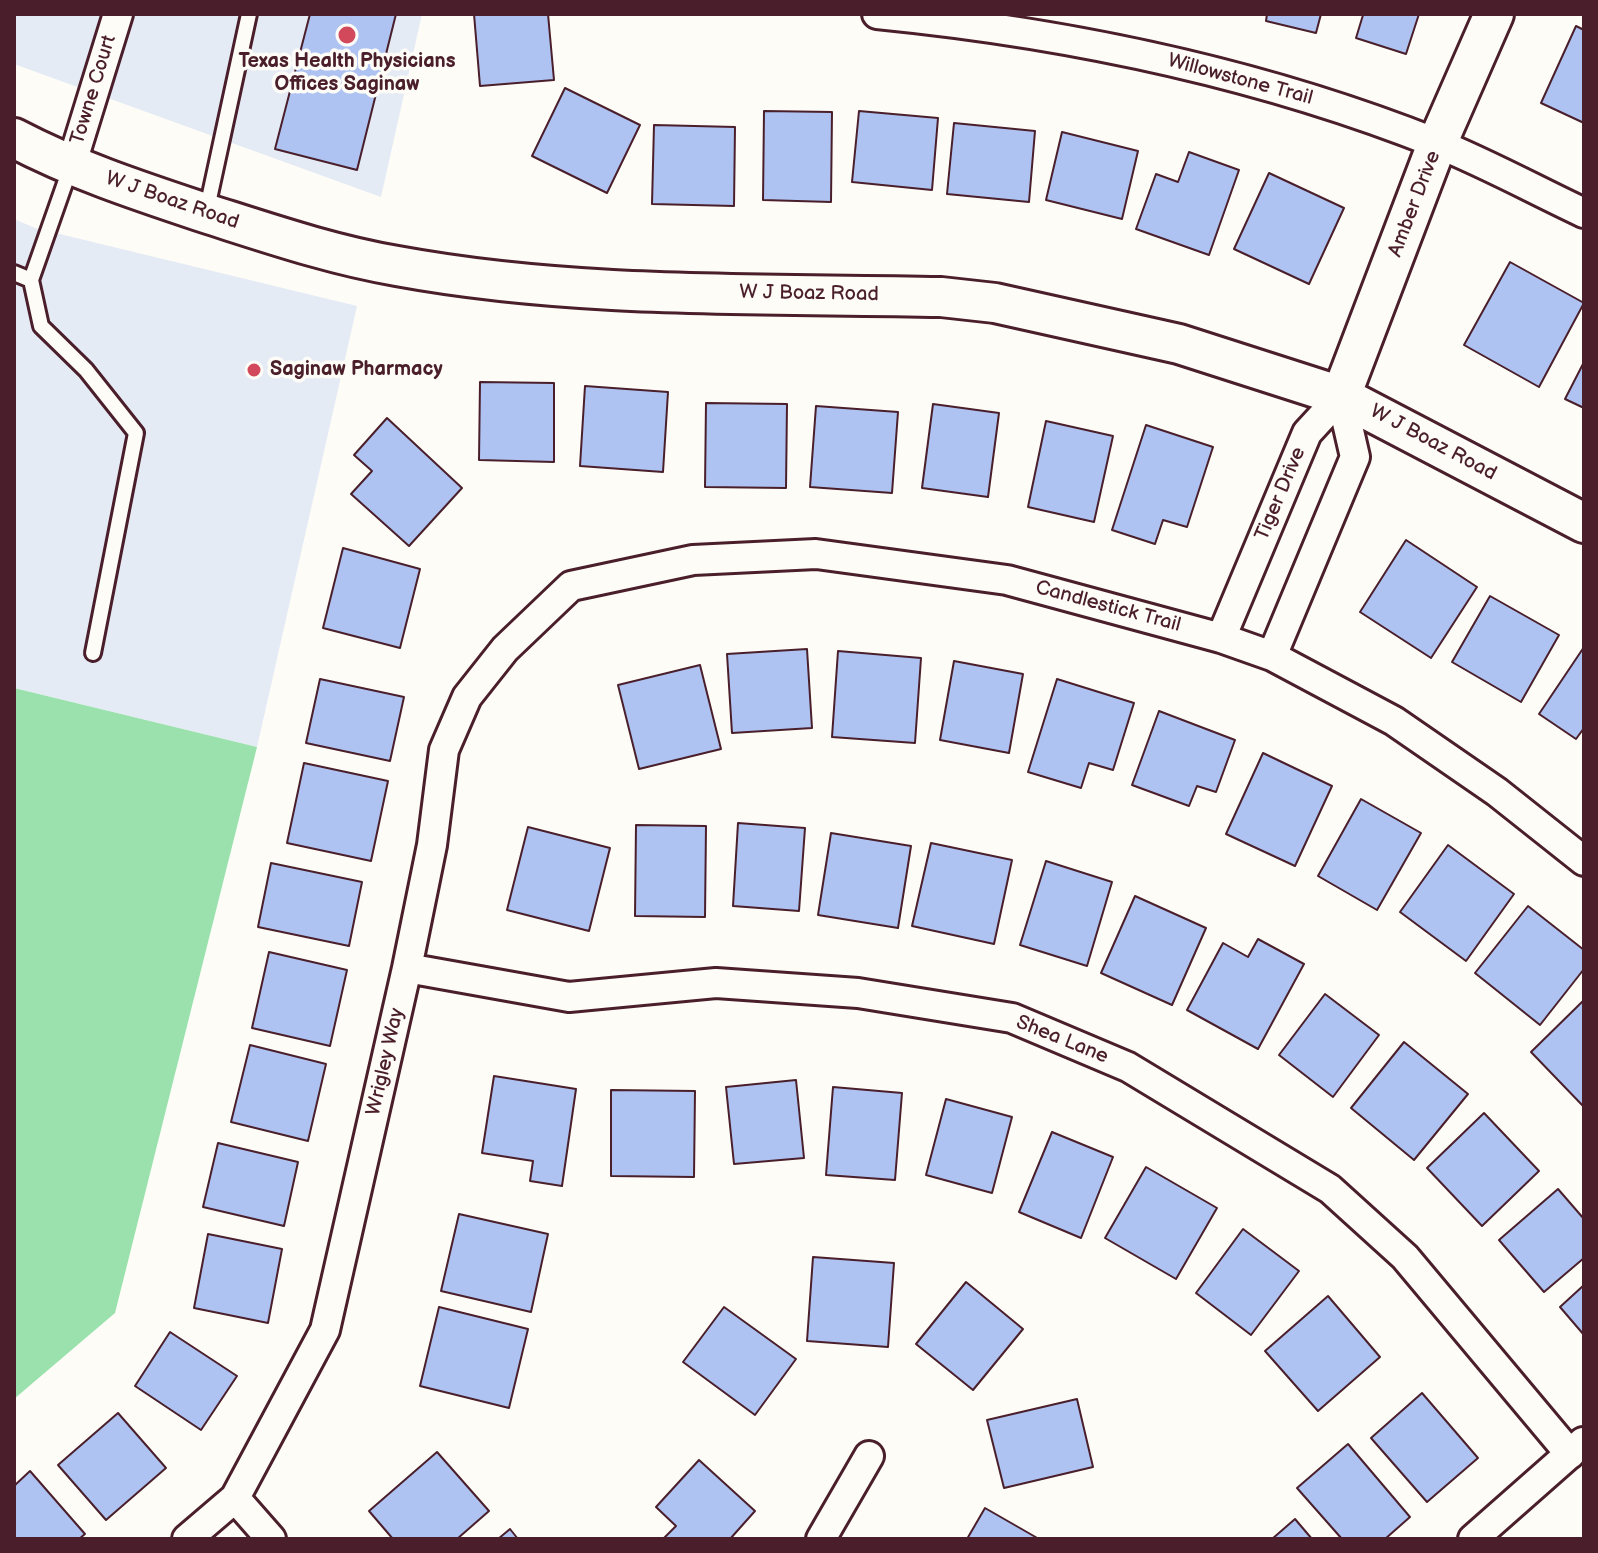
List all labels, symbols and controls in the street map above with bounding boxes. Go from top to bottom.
marker: Texas Health Physicians Offices Saginaw [336,24,358,46]
street label: Towne Court [66,32,122,148]
street label: Willowstone Trail [1165,49,1315,111]
place label: Texas Health Physicians Offices Saginaw [238,50,456,97]
street label: Amber Drive [1384,148,1446,260]
street label: W J Boaz Road [102,167,242,235]
street label: W J Boaz Road [739,281,879,307]
place label: Saginaw Pharmacy [270,358,443,382]
marker: Saginaw Pharmacy [245,361,263,379]
street label: W J Boaz Road [1366,400,1500,486]
street label: Tiger Drive [1251,444,1311,544]
street label: Candlestick Trail [1033,576,1183,638]
street label: Wrigley Way [362,1006,410,1118]
street label: Shea Lane [1012,1011,1112,1069]

